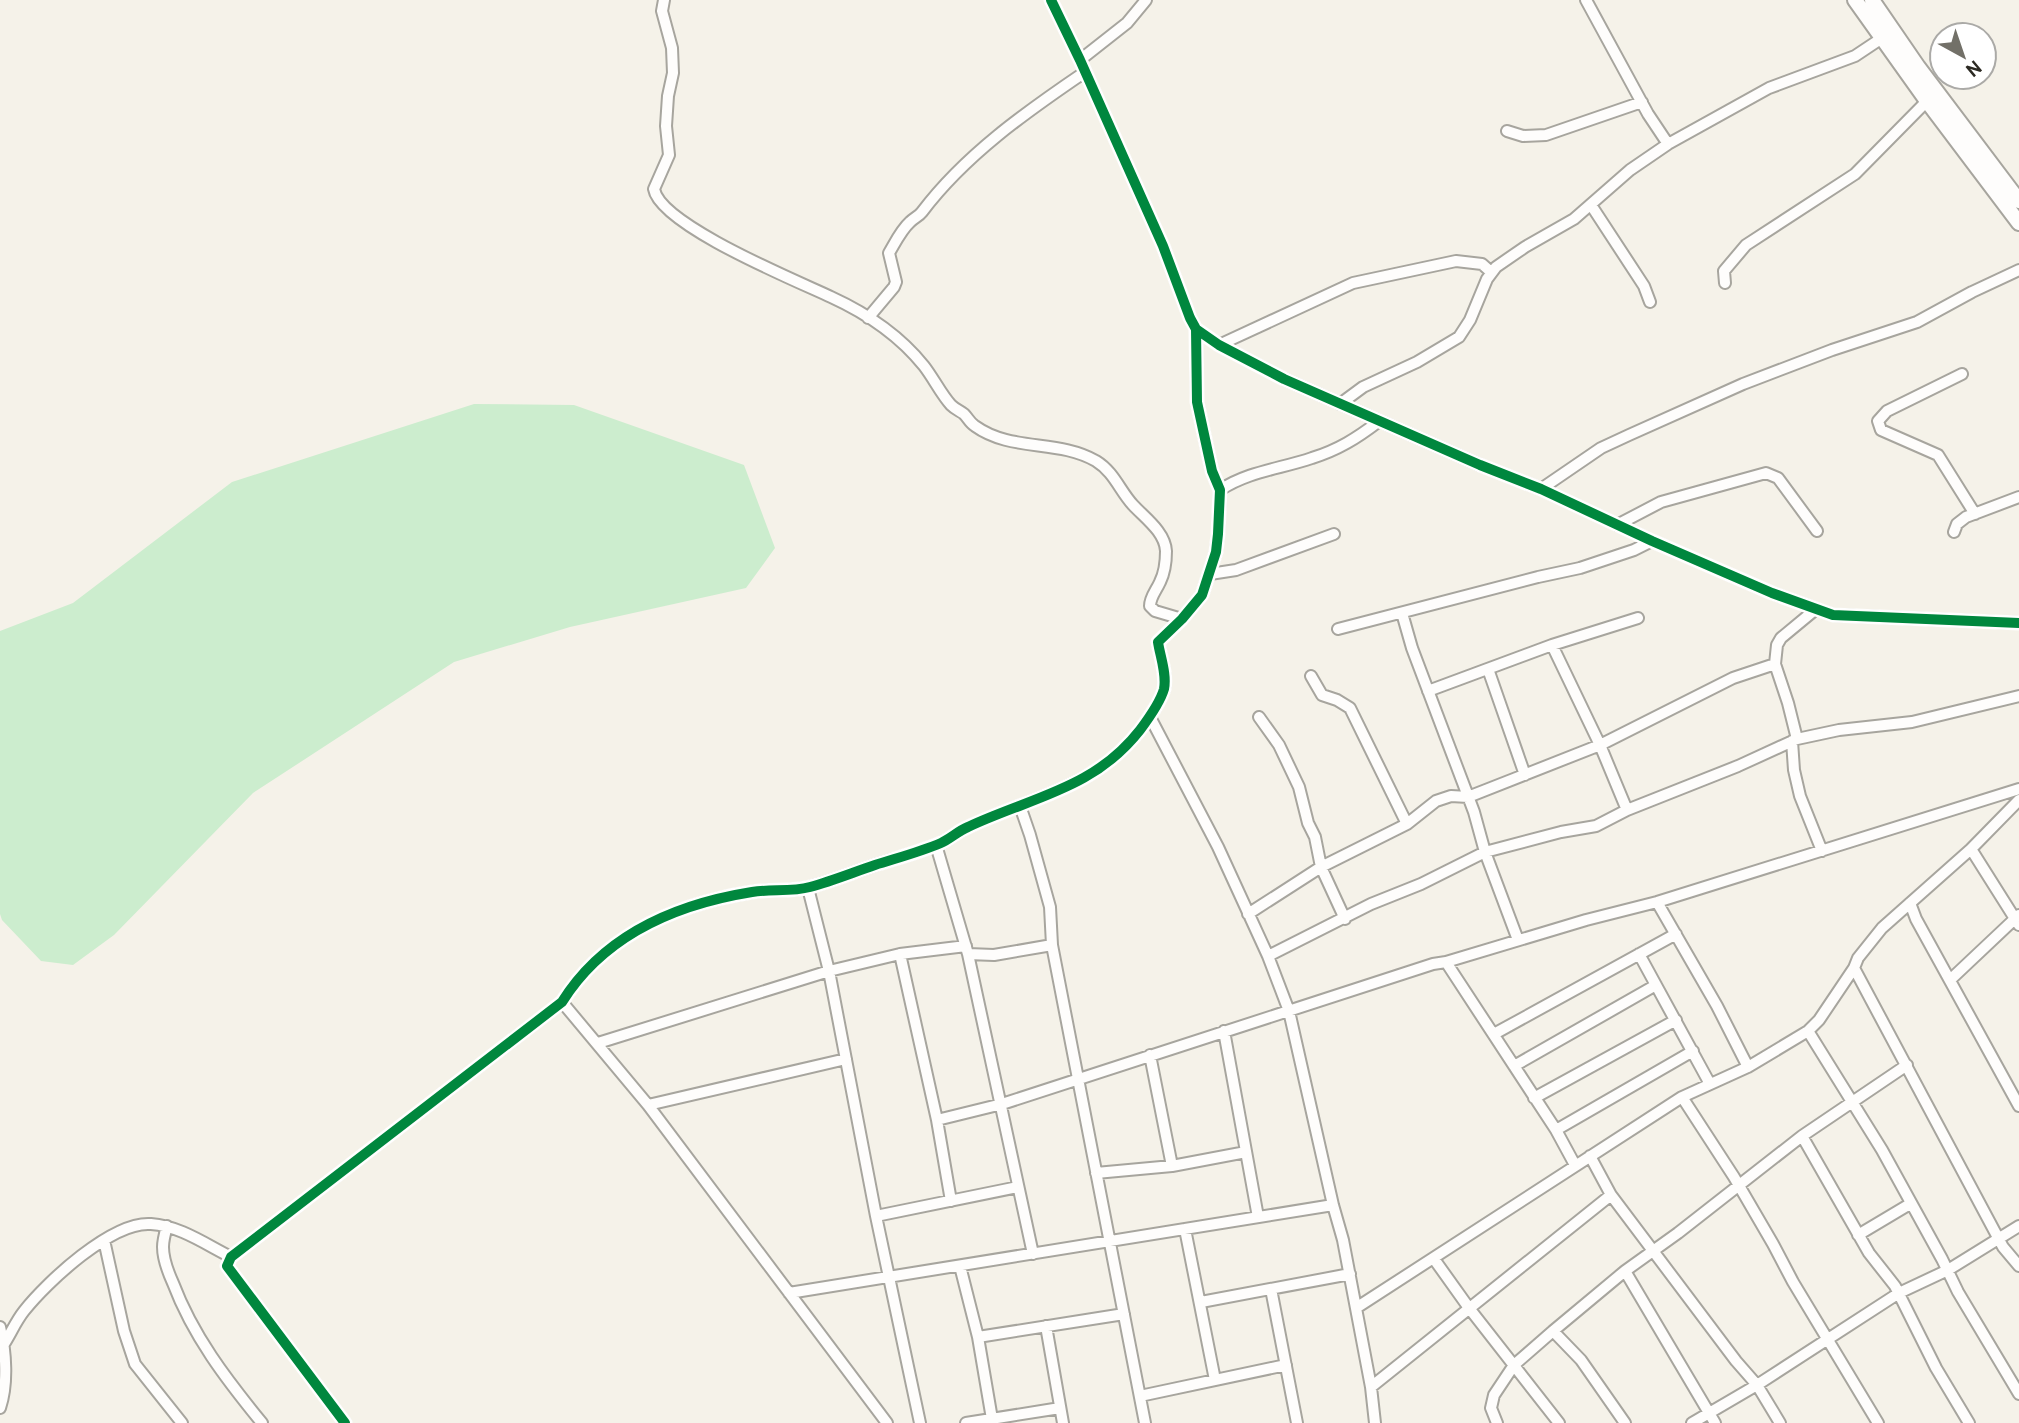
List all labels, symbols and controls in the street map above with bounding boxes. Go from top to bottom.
north arrow [1928,21,1998,91]
text: N [1960,54,1986,81]

